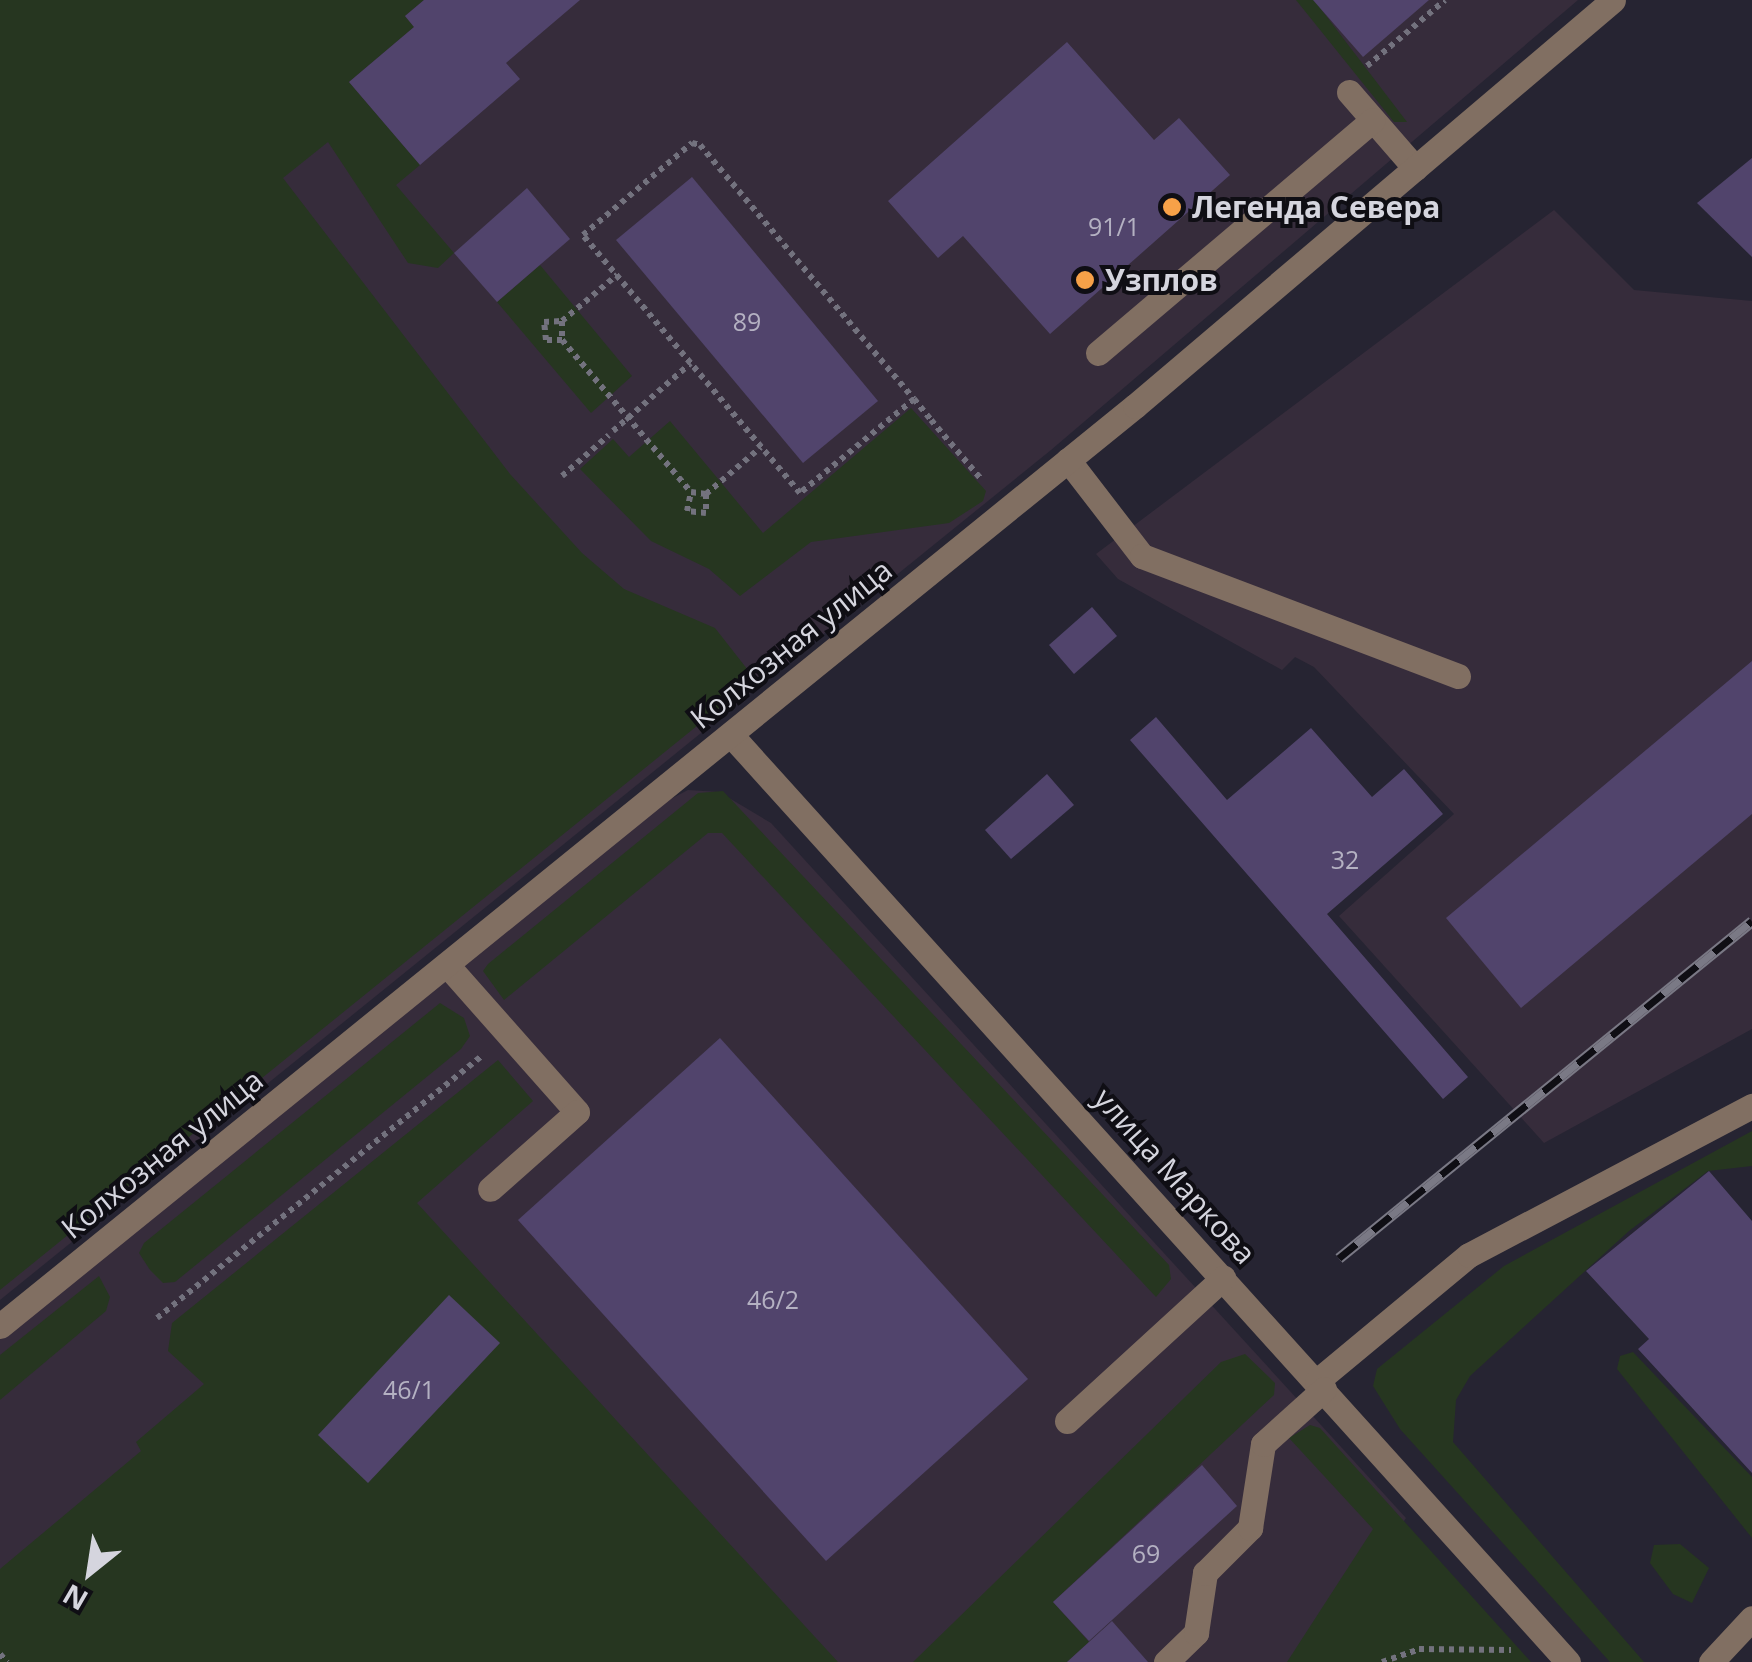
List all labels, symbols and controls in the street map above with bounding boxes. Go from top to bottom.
place label: Легенда Севера [1192,189,1440,225]
marker: Легенда Севера [1161,196,1183,218]
house number: 91/1 [1088,211,1140,241]
place label: Узплов [1105,262,1218,298]
marker: Узплов [1074,269,1096,291]
house number: 89 [733,306,761,336]
street label: Колхозная улица [683,552,899,736]
house number: 32 [1331,844,1359,874]
street label: Колхозная улица [54,1062,270,1246]
street label: улица Маркова [1087,1081,1263,1271]
house number: 46/2 [747,1284,799,1314]
house number: 46/1 [383,1374,435,1404]
north arrow [40,1522,140,1622]
house number: 69 [1132,1538,1160,1568]
text: N [56,1576,94,1620]

